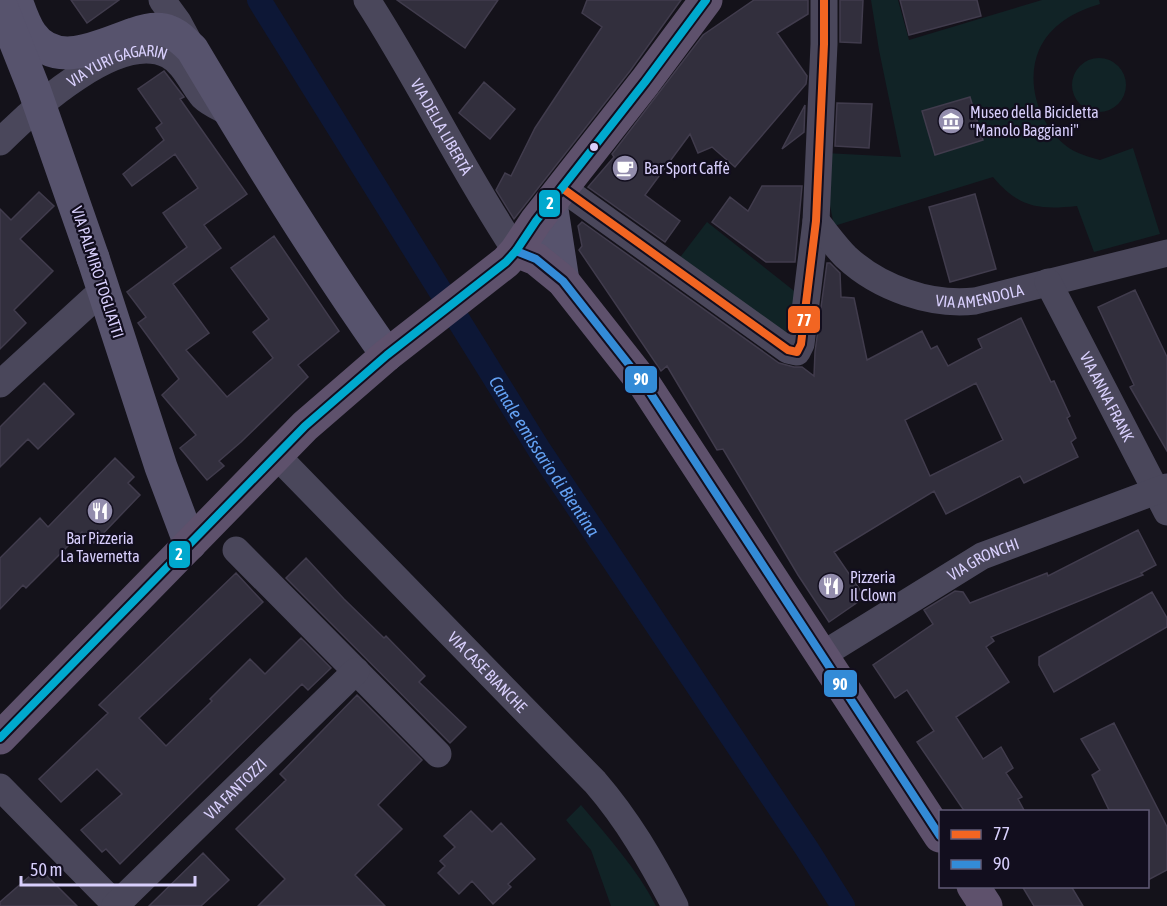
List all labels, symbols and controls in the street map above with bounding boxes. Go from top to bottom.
street label: VIA YURI GAGARIN [63,41,170,90]
street label: VIA DELLA LIBERTÀ [407,76,476,178]
place label: Museo della Bicicletta "Manolo Baggiani" [970,103,1099,140]
museum icon: Museo della Bicicletta "Manolo Baggiani" [936,106,966,136]
unlabelled marker [588,141,600,153]
cafe icon: Bar Sport Caffè [610,153,640,183]
place label: Bar Sport Caffè [644,159,730,178]
line badge: 2 [538,189,561,218]
text: 2 [546,194,554,212]
street label: VIA PALMIRO TOGLIATTI [68,204,128,340]
street label: VIA AMENDOLA [934,280,1025,311]
line badge: 77 [787,305,821,334]
text: 77 [796,311,812,329]
street label: VIA ANNA FRANK [1077,349,1138,445]
line badge: 90 [624,365,658,394]
text: 90 [633,370,649,388]
water label: Canale emissario di Bientina [485,372,605,540]
restaurant icon: Bar Pizzeria La Tavernetta [85,496,115,526]
place label: Bar Pizzeria La Tavernetta [60,529,140,565]
street label: VIA GRONCHI [944,534,1021,584]
line badge: 2 [168,540,191,569]
text: 2 [175,545,183,563]
place label: Pizzeria Il Clown [850,568,896,604]
restaurant icon: Pizzeria Il Clown [816,571,846,601]
street label: VIA CASE BIANCHE [444,628,531,716]
line badge: 90 [823,669,858,698]
text: 90 [832,675,848,693]
street label: VIA FANTOZZI [200,754,270,823]
legend [939,810,1149,888]
text: 77 [993,823,1010,844]
scale bar [21,849,195,887]
text: 90 [993,853,1010,874]
text: 50 m [30,859,62,880]

